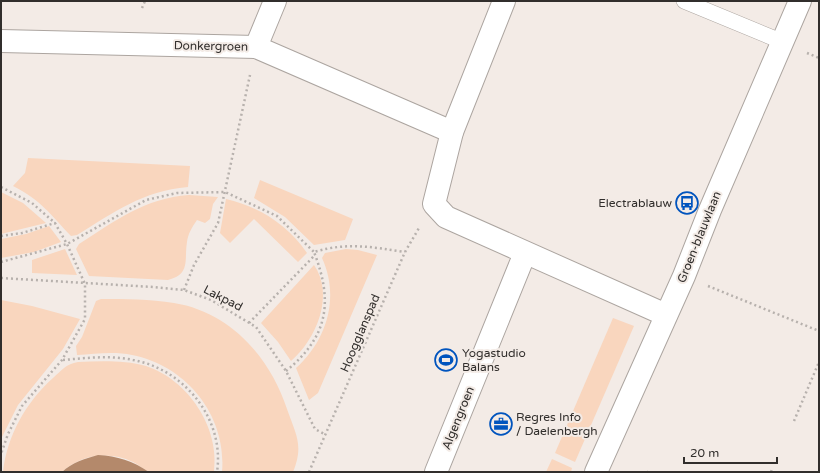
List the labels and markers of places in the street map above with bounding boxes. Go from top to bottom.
bus stop icon: Electrablauw [674,190,700,216]
place label: Electrablauw [598,196,672,210]
place label: Yogastudio Balans [462,346,526,374]
sports icon: Yogastudio Balans [433,347,459,373]
place label: Regres Info / Daelenbergh [516,410,598,438]
office icon: Regres Info / Daelenbergh [488,411,514,437]

